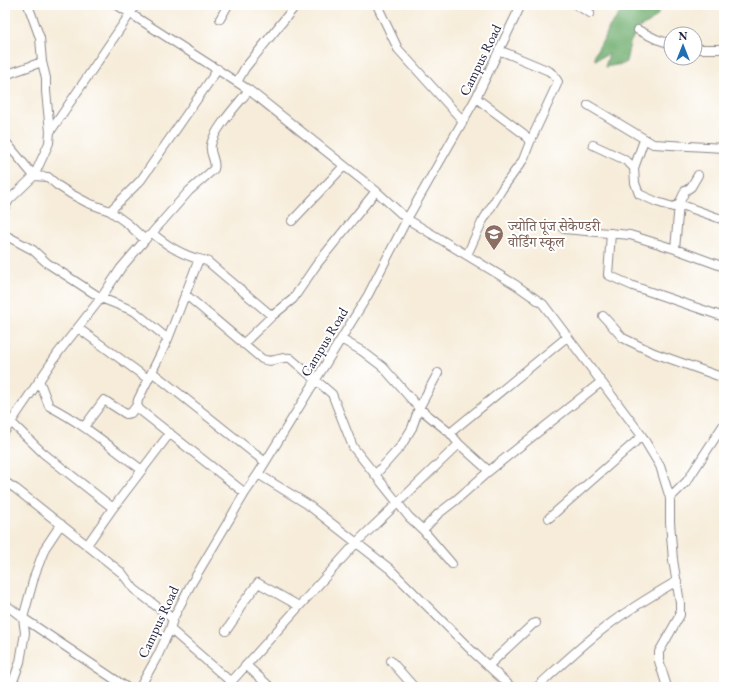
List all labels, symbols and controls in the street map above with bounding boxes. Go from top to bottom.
street label: Campus Road [455,20,506,99]
north arrow [663,26,703,66]
text: N [679,29,688,43]
place label: ज्योति पूंज सेकेण्डरी वोर्डिंग स्कूल [507,217,601,252]
school or university icon: ज्योति पूंज सेकेण्डरी वोर्डिंग स्कूल [483,223,505,251]
street label: Campus Road [296,303,352,380]
street label: Campus Road [133,582,183,661]

